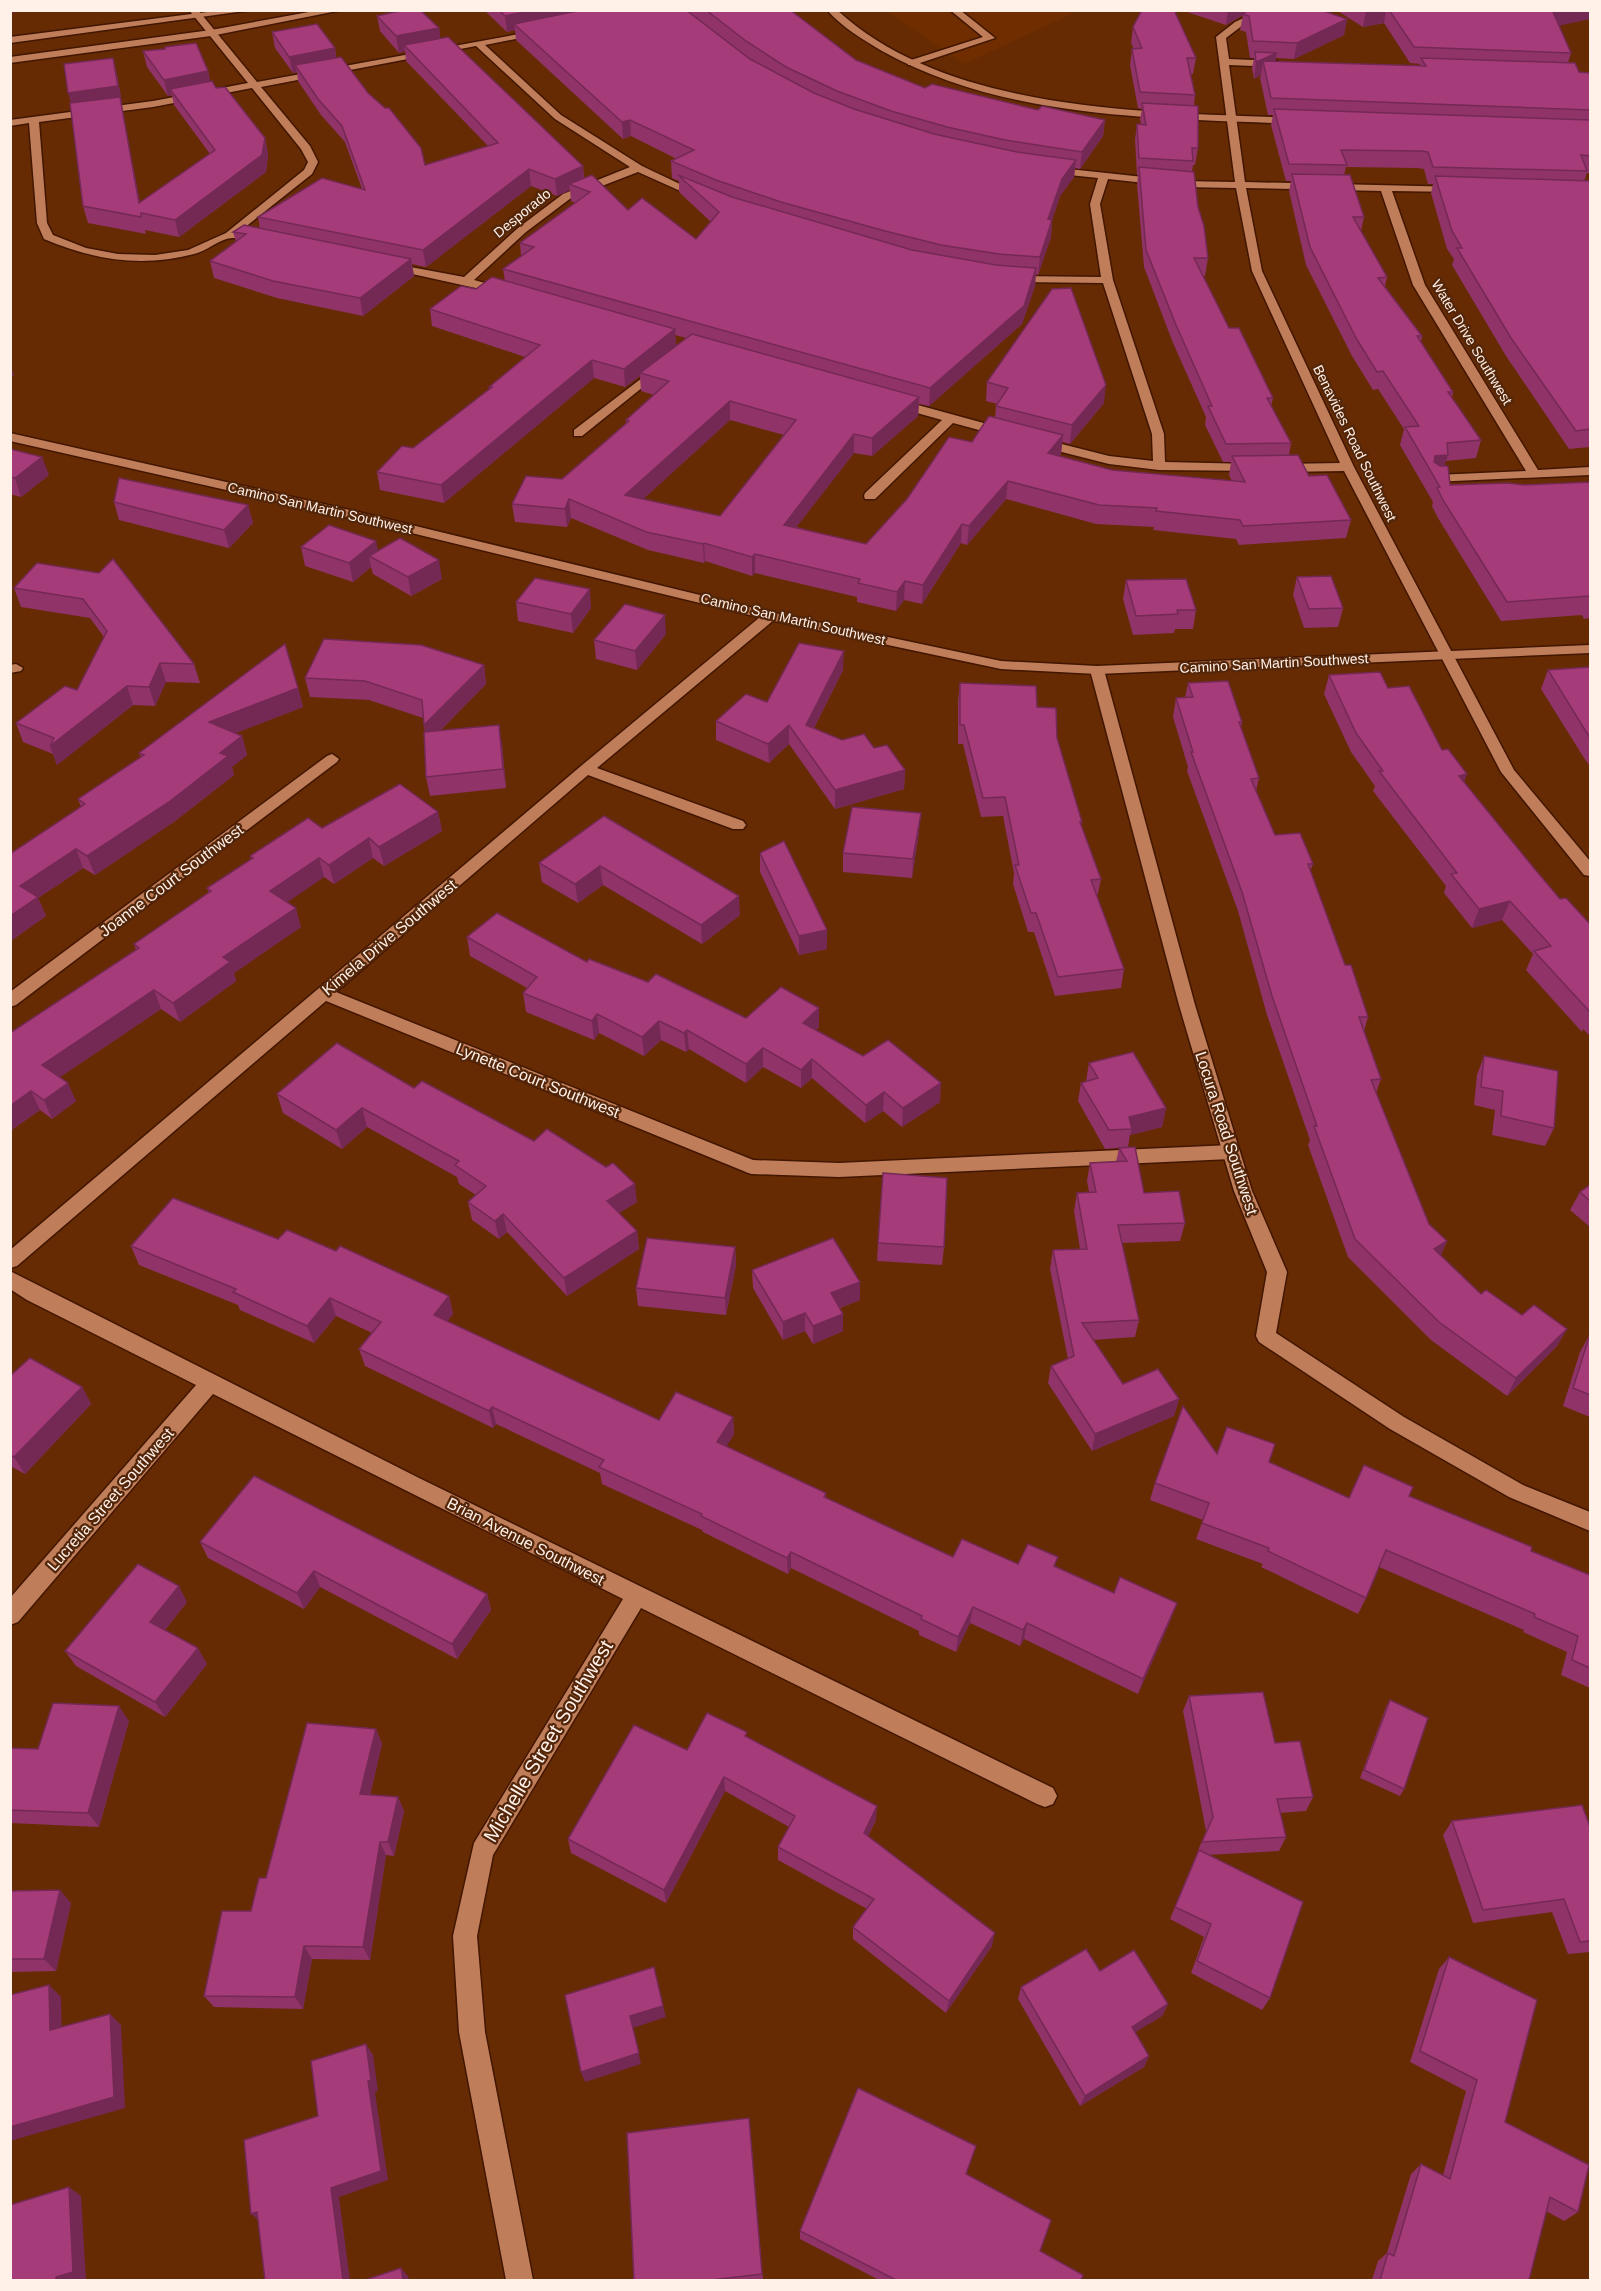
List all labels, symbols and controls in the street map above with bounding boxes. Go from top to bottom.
street label: Desporado [490,185,554,241]
street label: Water Drive Southwest [1428,277,1516,407]
street label: Benavides Road Southwest [1310,362,1400,524]
street label: Camino San Martin Southwest [226,479,414,537]
street label: Camino San Martin Southwest [699,590,887,648]
street label: Camino San Martin Southwest [1179,650,1369,676]
street label: Joanne Court Southwest [96,821,247,940]
street label: Kimela Drive Southwest [319,876,460,998]
street label: Lynette Court Southwest [454,1040,622,1121]
street label: Locura Road Southwest [1192,1049,1261,1218]
street label: Lucretia Street Southwest [44,1424,177,1574]
street label: Brian Avenue Southwest [444,1494,608,1589]
street label: Michelle Street Southwest [479,1636,617,1846]

